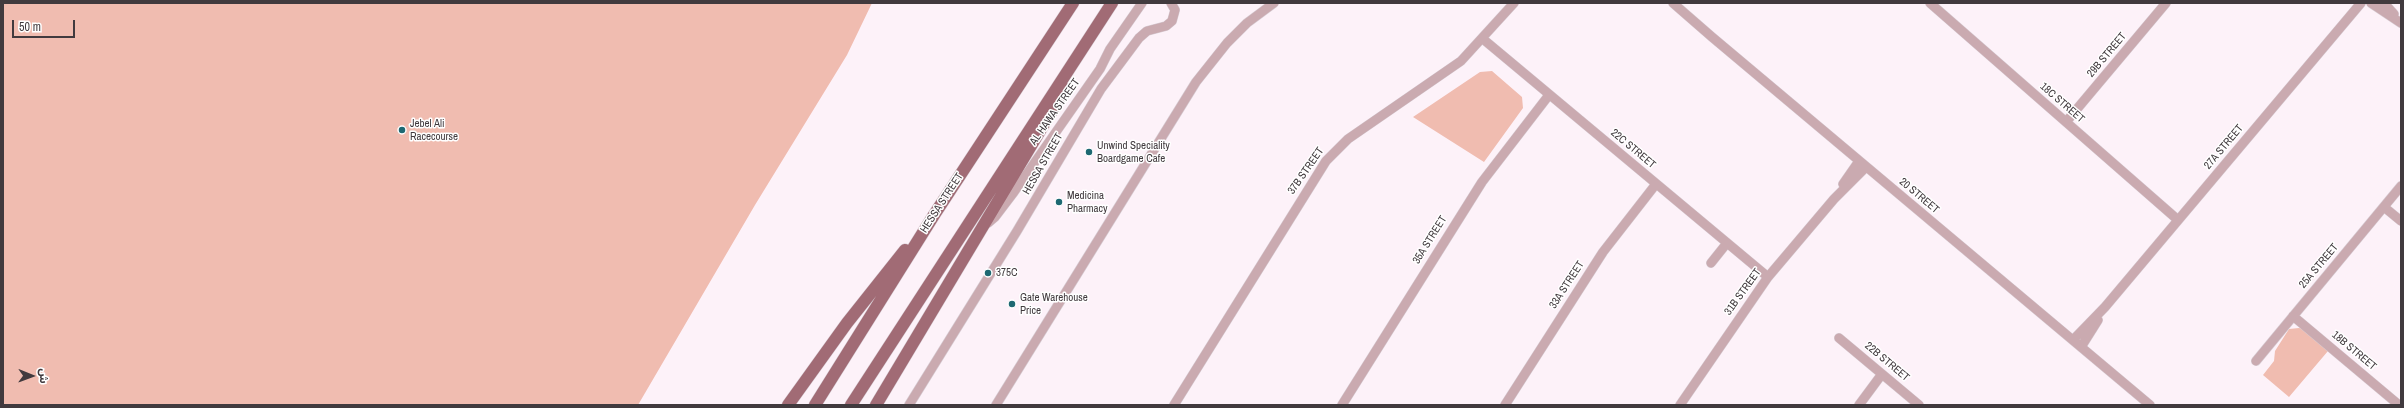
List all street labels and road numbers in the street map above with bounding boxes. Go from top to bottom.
street label: 29B STREET [2085,30,2129,80]
street label: AL HAWA STREET [1027,76,1083,148]
street label: 18C STREET [2037,80,2087,126]
street label: 27A STREET [2202,122,2246,172]
street label: 22C STREET [1608,126,1658,172]
street label: HESSA STREET [1020,131,1066,197]
street label: 37B STREET [1285,145,1327,197]
street label: HESSA STREET [918,171,966,235]
street label: 20 STREET [1896,175,1942,217]
street label: 35A STREET [1410,214,1450,266]
street label: 25A STREET [2297,241,2341,291]
street label: 33A STREET [1547,259,1587,311]
street label: 31B STREET [1722,266,1764,318]
street label: 18B STREET [2329,329,2379,373]
street label: 22B STREET [1862,340,1912,384]

